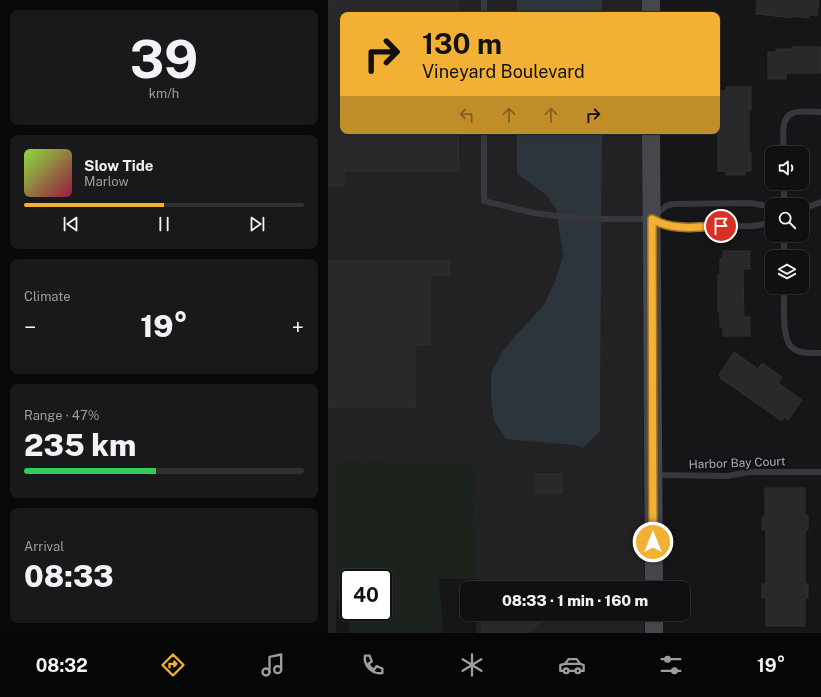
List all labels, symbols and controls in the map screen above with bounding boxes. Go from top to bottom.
text: 130 m [422,27,502,60]
icon: right [356,28,408,80]
text: 39 [130,29,198,90]
text: Vineyard Boulevard [422,61,585,82]
text: km/h [149,86,179,101]
icon: left [456,104,478,126]
icon: ahead [498,104,520,126]
icon: ahead [540,104,562,126]
icon: right [582,104,604,126]
map controls [765,146,809,294]
button: sound [765,146,809,190]
text: Slow Tide [84,157,153,174]
text: Marlow [84,174,129,189]
button: search [765,198,809,242]
pin [704,209,738,243]
icon: previous [60,213,82,235]
icon: pause [153,213,175,235]
icon: next [246,213,268,235]
icon: arrive [710,215,732,237]
button: layers [765,250,809,294]
text: Climate [24,289,71,304]
text: 19° [140,308,188,344]
text: − [24,314,36,340]
text: + [292,314,304,340]
text: Range · 47% [24,408,99,423]
text: 235 km [24,427,136,463]
street label: Harbor Bay Court [688,454,786,472]
position arrow [632,521,674,563]
text: Arrival [24,539,64,554]
text: 08:33 [24,558,114,594]
speed limit sign: 40 [340,569,392,621]
text: 08:33 · 1 min · 160 m [502,592,648,609]
icon: directions [159,651,187,679]
icon: music [259,651,287,679]
icon: phone [359,651,387,679]
icon: climate [458,651,486,679]
icon: car [558,651,586,679]
icon: filters [657,651,685,679]
text: 08:32 [36,655,88,676]
text: 19° [757,655,785,676]

